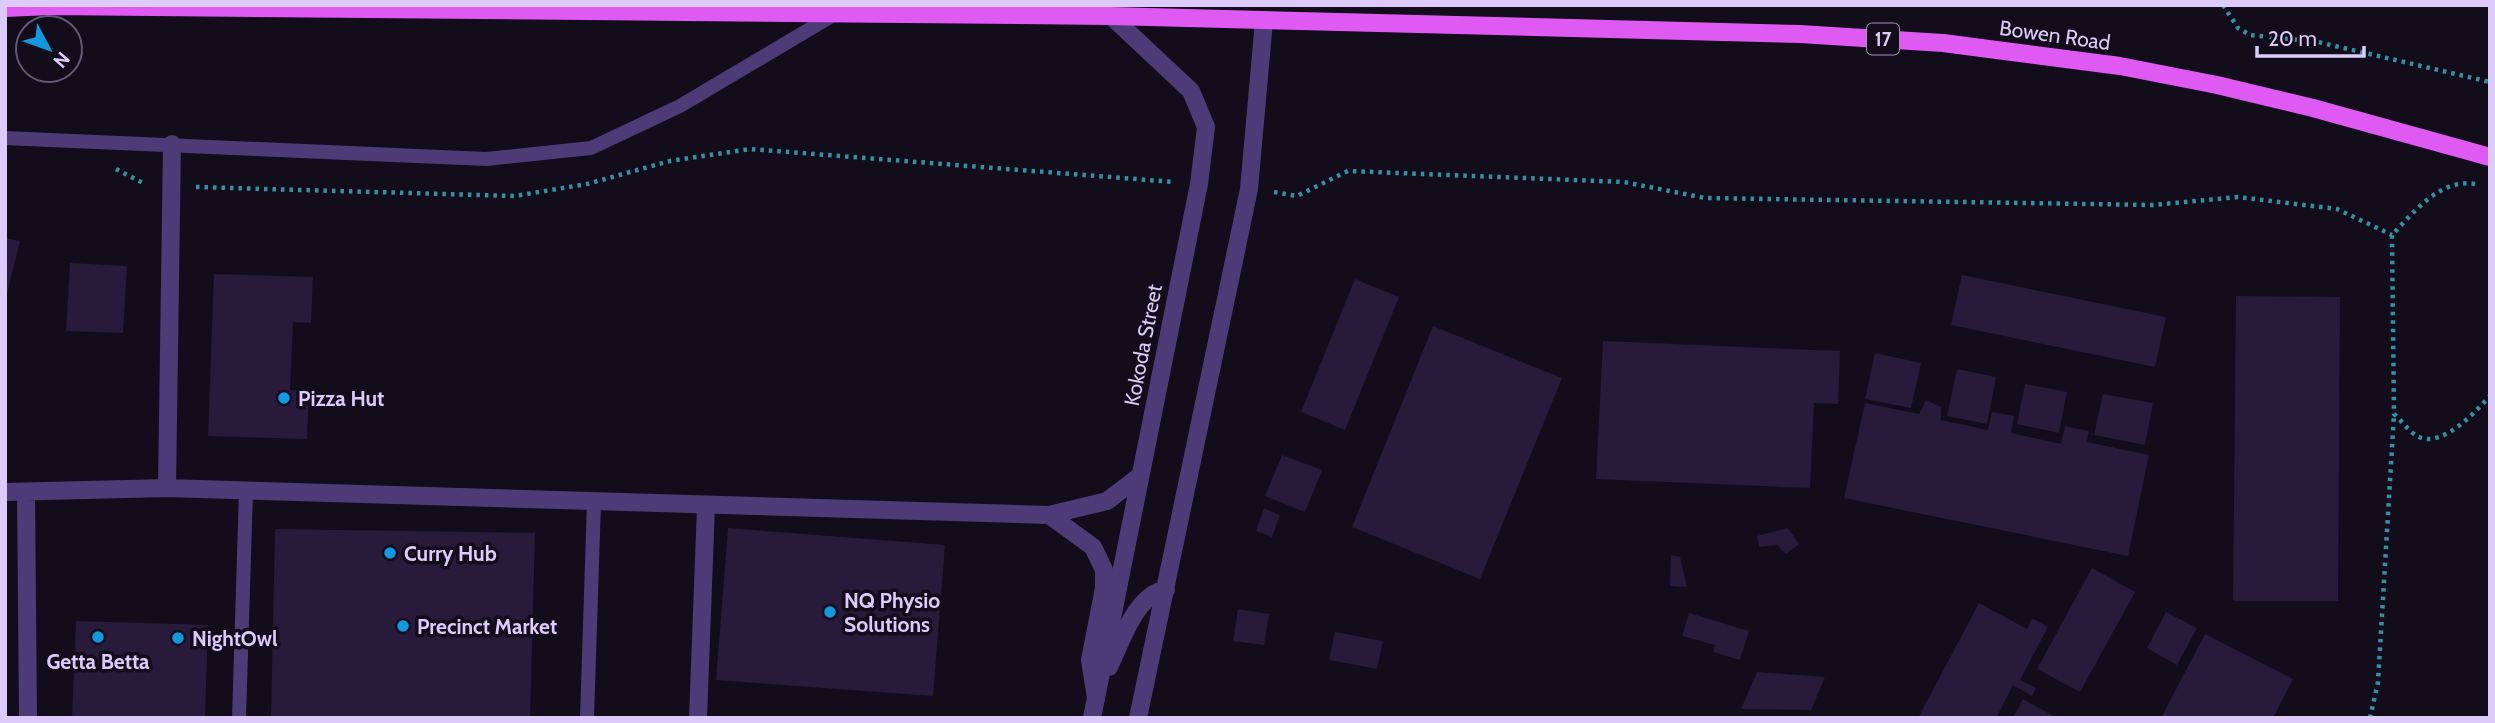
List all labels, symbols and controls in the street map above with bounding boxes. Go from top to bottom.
north arrow [14,14,84,84]
scale bar [2257,14,2364,58]
street label: Bowen Road [1998,15,2112,55]
road number: 17 [1867,23,1899,54]
text: 20 m [2268,26,2317,51]
text: N [48,47,75,72]
street label: Kokoda Street [1119,282,1167,408]
place label: Pizza Hut [298,386,384,411]
marker: Pizza Hut [276,390,292,406]
place label: Curry Hub [404,541,497,566]
marker: Curry Hub [382,545,398,561]
place label: NQ Physio Solutions [844,588,940,637]
marker: NQ Physio Solutions [822,604,838,620]
place label: Precinct Market [417,614,557,639]
marker: Precinct Market [395,618,411,634]
place label: NightOwl [192,626,278,651]
marker: Getta Betta [90,629,106,645]
marker: NightOwl [170,630,186,646]
place label: Getta Betta [46,649,150,674]

